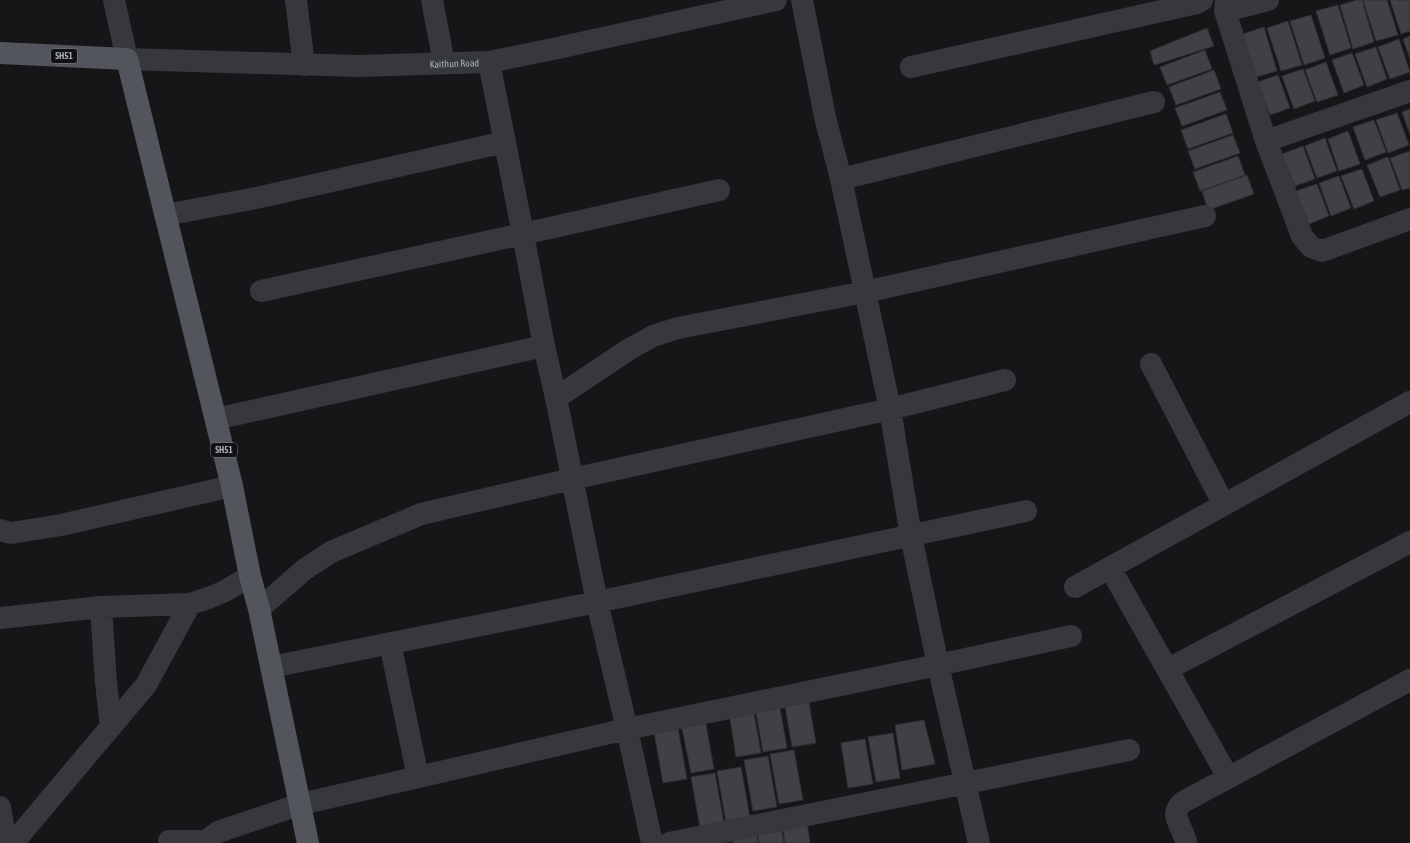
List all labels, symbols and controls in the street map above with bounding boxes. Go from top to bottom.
road number: SH51 [51,49,77,63]
street label: Kaithun Road [429,57,480,70]
road number: SH51 [211,443,237,457]

